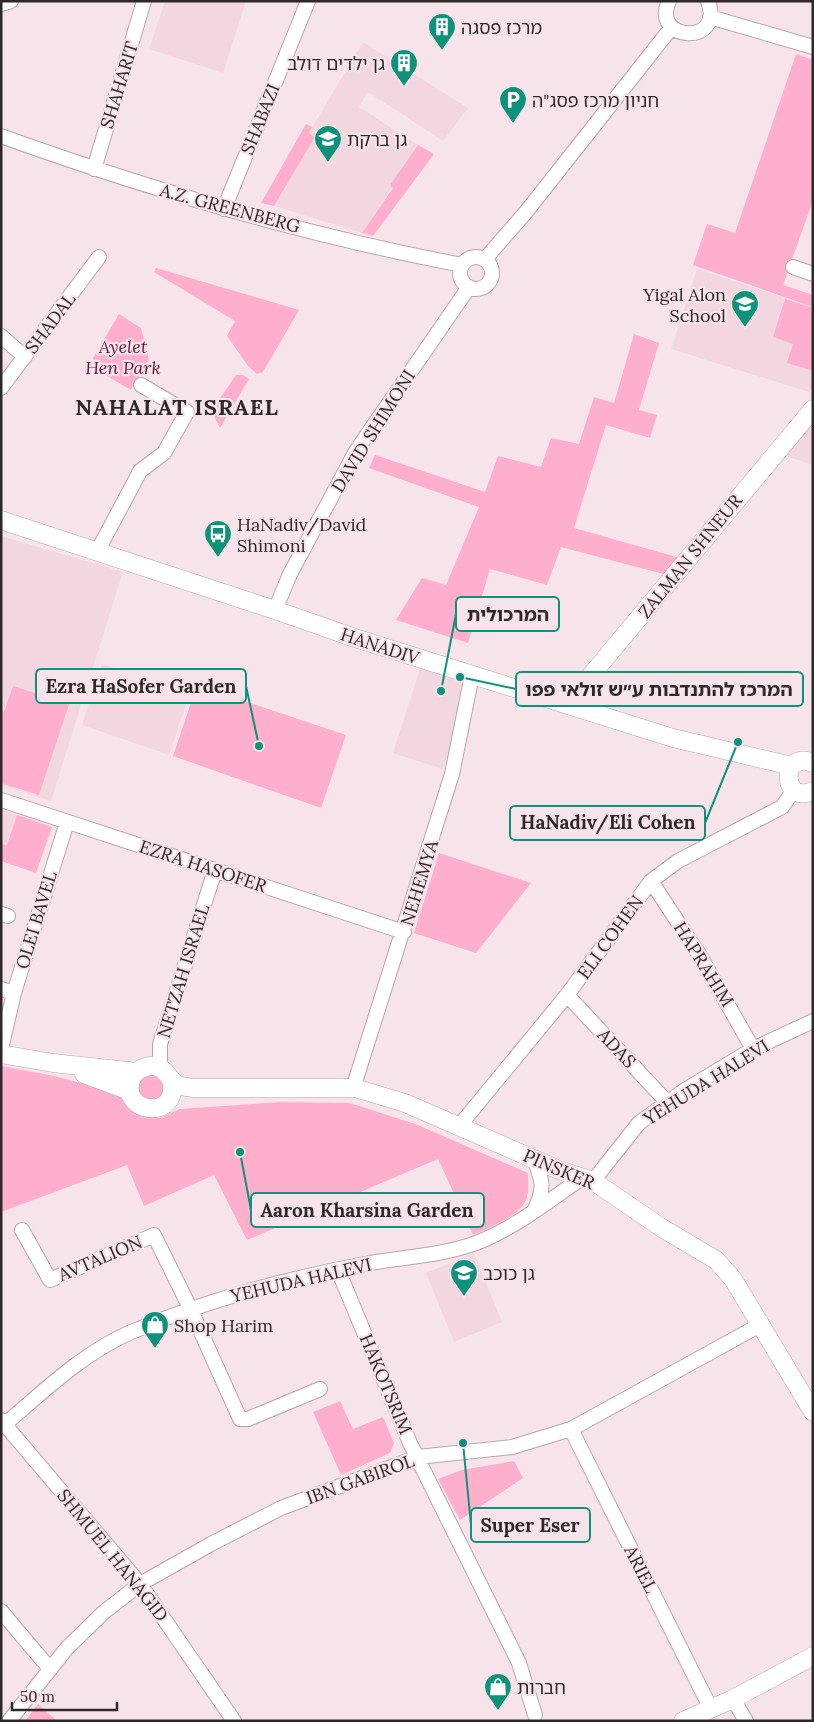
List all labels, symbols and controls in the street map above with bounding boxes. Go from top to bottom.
building icon: מרכז פסגה [427,12,457,51]
place label: מרכז פסגה [461,16,542,39]
street label: SHAHARIT [95,38,143,131]
building icon: גן ילדים דולב [389,48,419,87]
place label: גן ילדים דולב [287,52,385,75]
street label: SHABAZI [235,80,285,158]
parking icon: חניון מרכז פסג"ה [498,85,528,124]
place label: חניון מרכז פסג"ה [532,89,659,112]
school or university icon: גן ברקת [313,124,343,163]
place label: גן ברקת [347,128,408,151]
street label: A.Z. GREENBERG [156,178,303,238]
place label: Yigal Alon School [642,283,726,327]
street label: SHADAL [20,288,81,358]
school or university icon: Yigal Alon School [730,289,760,328]
park label: Ayelet Hen Park [85,335,161,379]
street label: DAVID SHIMONI [326,365,420,497]
district label: NAHALAT ISRAEL [75,393,279,421]
street label: ZALMAN SHNEUR [633,489,747,623]
place label: HaNadiv/David Shimoni [237,513,367,557]
bus stop icon: HaNadiv/David Shimoni [203,519,233,558]
callout: המרכולית [456,597,559,631]
text: המרכולית [467,602,549,626]
street label: HANADIV [338,622,423,670]
callout: Ezra HaSofer Garden [36,669,246,703]
callout: המרכז להתנדבות ע״ש זולאי פפו [516,672,803,706]
text: Ezra HaSofer Garden [46,674,236,698]
text: המרכז להתנדבות ע״ש זולאי פפו [525,677,793,701]
callout: HaNadiv/Eli Cohen [510,806,705,840]
text: HaNadiv/Eli Cohen [520,810,696,835]
street label: EZRA HASOFER [136,835,270,898]
street label: NEHEMYA [395,837,443,929]
street label: OLEI BAVEL [10,868,62,972]
street label: ELI COHEN [572,891,648,983]
street label: NETZAH ISRAEL [152,901,214,1041]
street label: HAPRAHIM [669,917,739,1011]
street label: ADAS [592,1023,641,1073]
street label: YEHUDA HALEVI [638,1034,773,1130]
street label: PINSKER [520,1144,599,1195]
callout: Aaron Kharsina Garden [251,1193,484,1227]
text: Aaron Kharsina Garden [260,1198,474,1222]
street label: AVTALION [54,1230,146,1286]
street label: YEHUDA HALEVI [227,1253,374,1308]
school or university icon: גן כוכב [449,1258,479,1297]
place label: גן כוכב [483,1262,535,1285]
shop icon: Shop Harim [140,1310,170,1349]
place label: Shop Harim [174,1314,273,1337]
street label: HAKOTSRIM [355,1330,417,1438]
street label: IBN GABIROL [303,1449,418,1509]
street label: SHMUEL HANAGID [52,1484,174,1626]
callout: Super Eser [471,1508,590,1542]
text: Super Eser [480,1513,580,1537]
street label: ARIEL [619,1541,663,1597]
shop icon: חברות [483,1672,513,1711]
place label: חברות [517,1676,566,1699]
scale bar [12,1680,118,1712]
text: 50 m [20,1687,55,1706]

